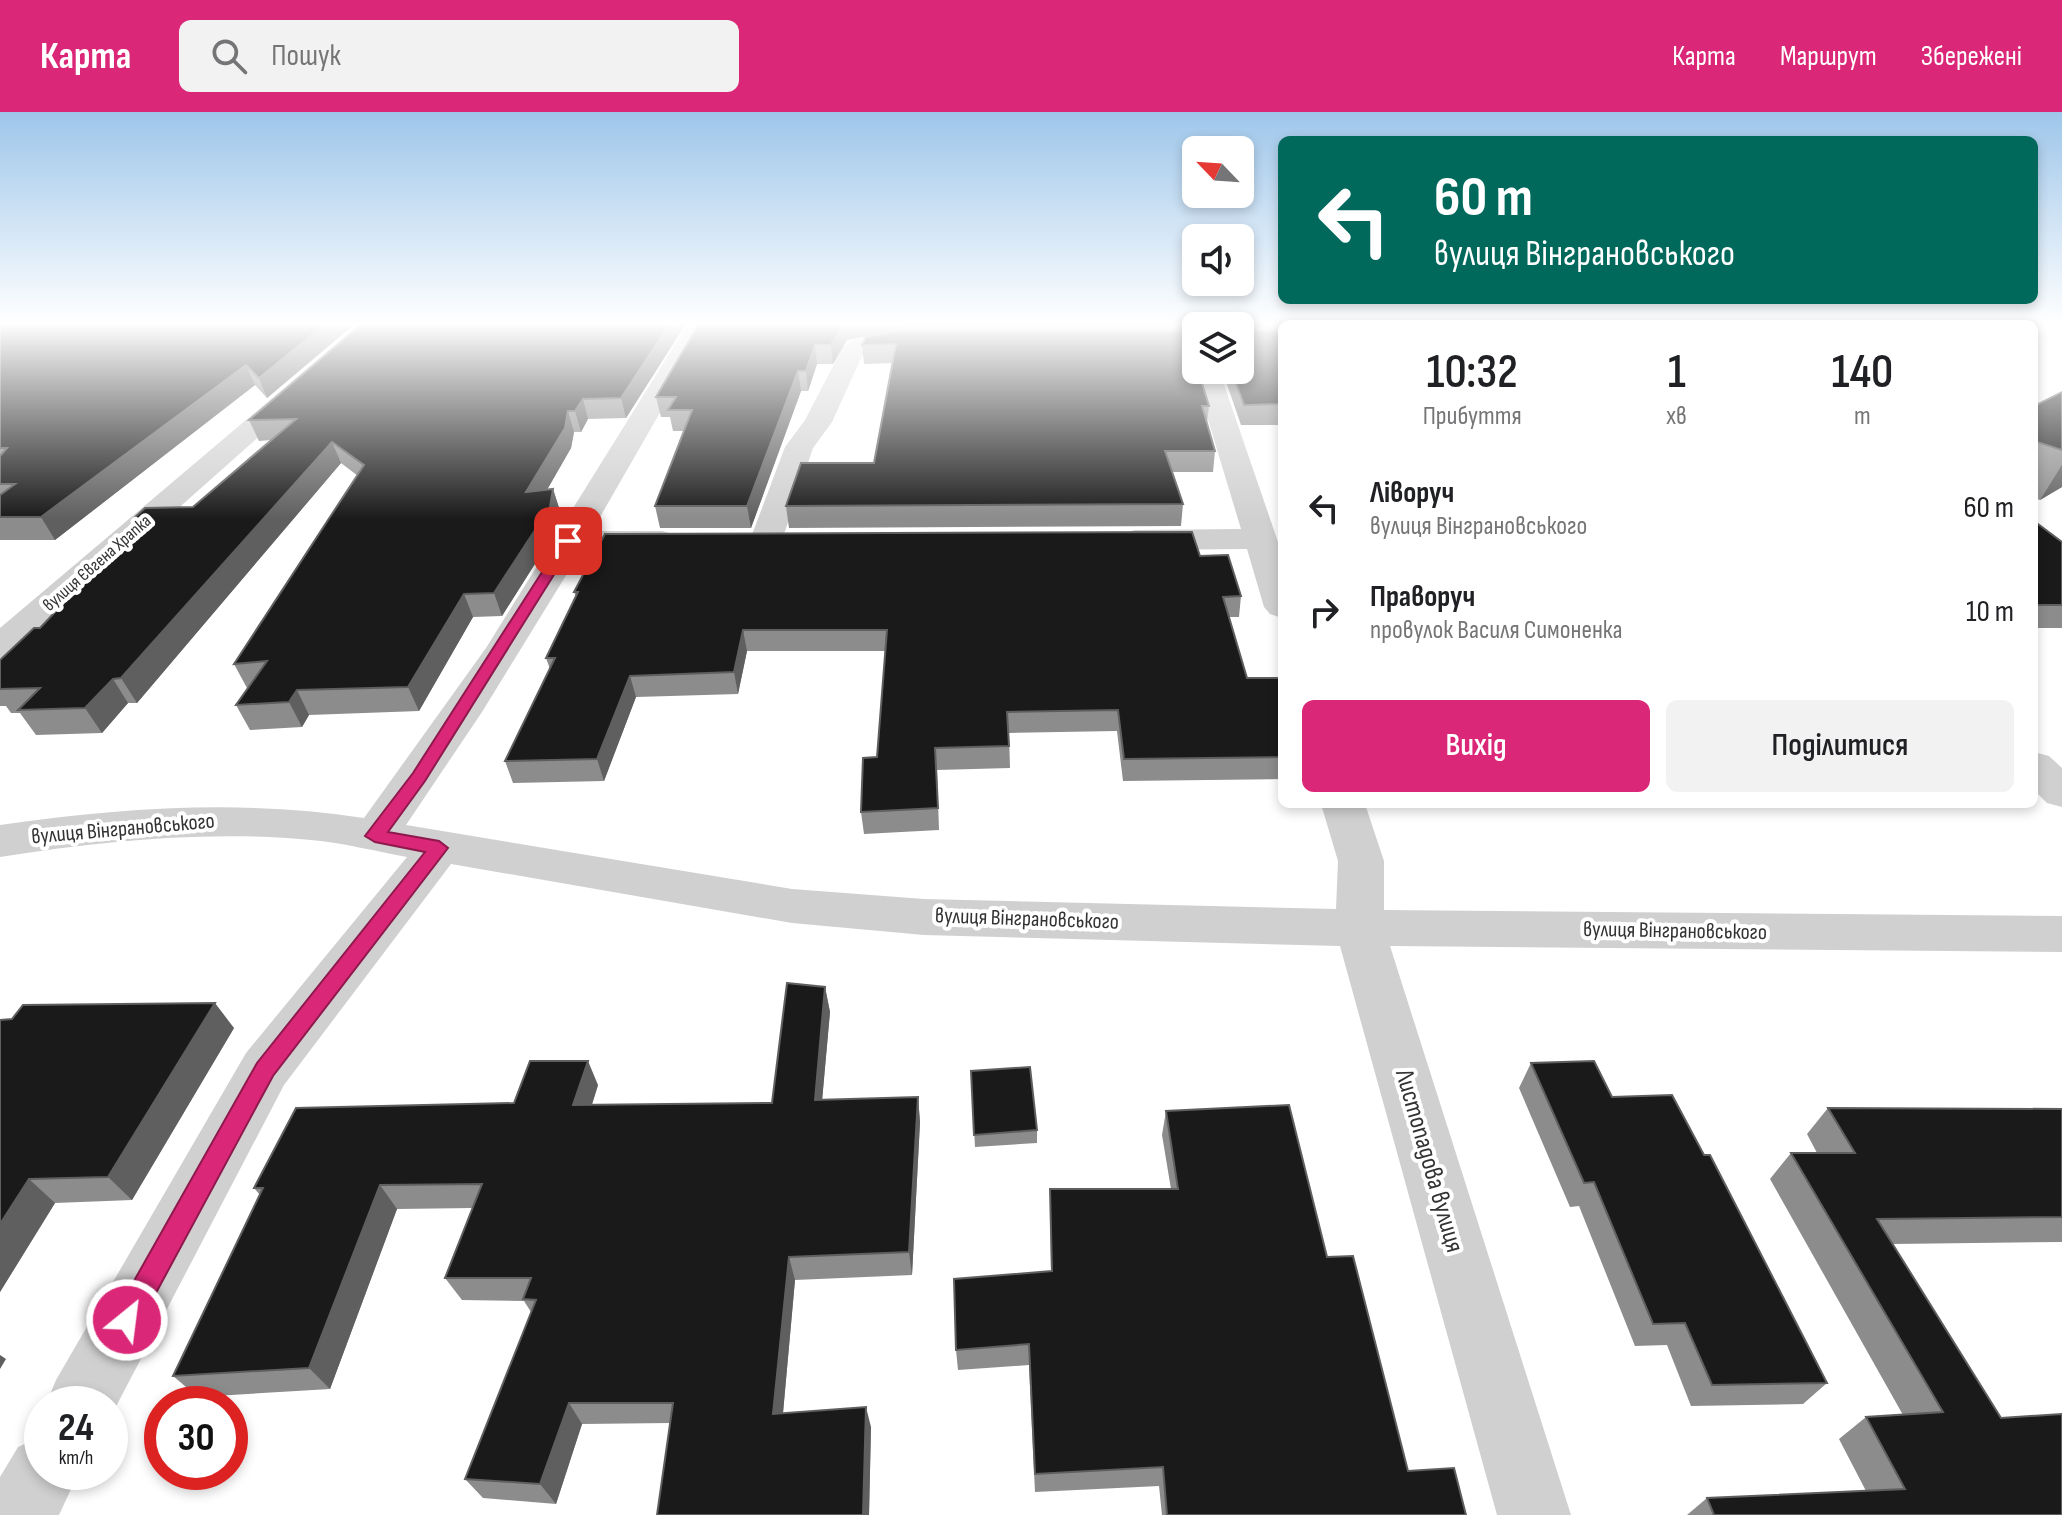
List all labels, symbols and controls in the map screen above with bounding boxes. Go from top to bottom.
search box [179,20,739,92]
text: Карта [40,34,131,79]
icon: search [207,34,251,78]
text: Пошук [271,38,341,74]
text: Карта [1672,40,1736,73]
text: Маршрут [1780,40,1877,73]
text: Збережені [1921,40,2022,73]
north arrow [1182,136,1254,208]
map controls [1182,136,1254,384]
text: 60 m [1434,165,1533,232]
icon: left [1302,168,1406,272]
button: sound [1182,224,1254,296]
text: вулиця Вінграновського [1434,233,1735,276]
button: layers [1182,312,1254,384]
text: 10:32 [1427,344,1518,401]
text: 1 [1668,344,1686,401]
text: 140 [1832,344,1893,401]
text: Прибуття [1423,401,1522,432]
text: хв [1666,401,1687,432]
text: m [1854,401,1871,432]
text: Ліворуч [1370,475,1454,511]
icon: left [1302,486,1346,530]
text: 60 m [1963,490,2014,526]
pin [534,507,602,575]
street label: вулиця Євгена Храпка [39,510,155,616]
text: вулиця Вінграновського [1370,511,1587,542]
icon: arrive [546,519,590,563]
text: Праворуч [1370,579,1475,615]
icon: right [1302,590,1346,634]
text: 10 m [1966,594,2014,630]
text: провулок Василя Симоненка [1370,615,1622,646]
button: Вихід [1302,700,1650,792]
button: Поділитися [1666,700,2014,792]
street label: вулиця Вінграновського [30,808,216,850]
street label: вулиця Вінграновського [935,902,1119,936]
street label: вулиця Вінграновського [1583,916,1767,946]
street label: Листопадова вулиця [1388,1065,1470,1256]
position arrow [85,1278,169,1362]
speed limit sign: 30 [144,1386,248,1490]
text: 24 [58,1404,94,1452]
text: km/h [59,1446,93,1470]

